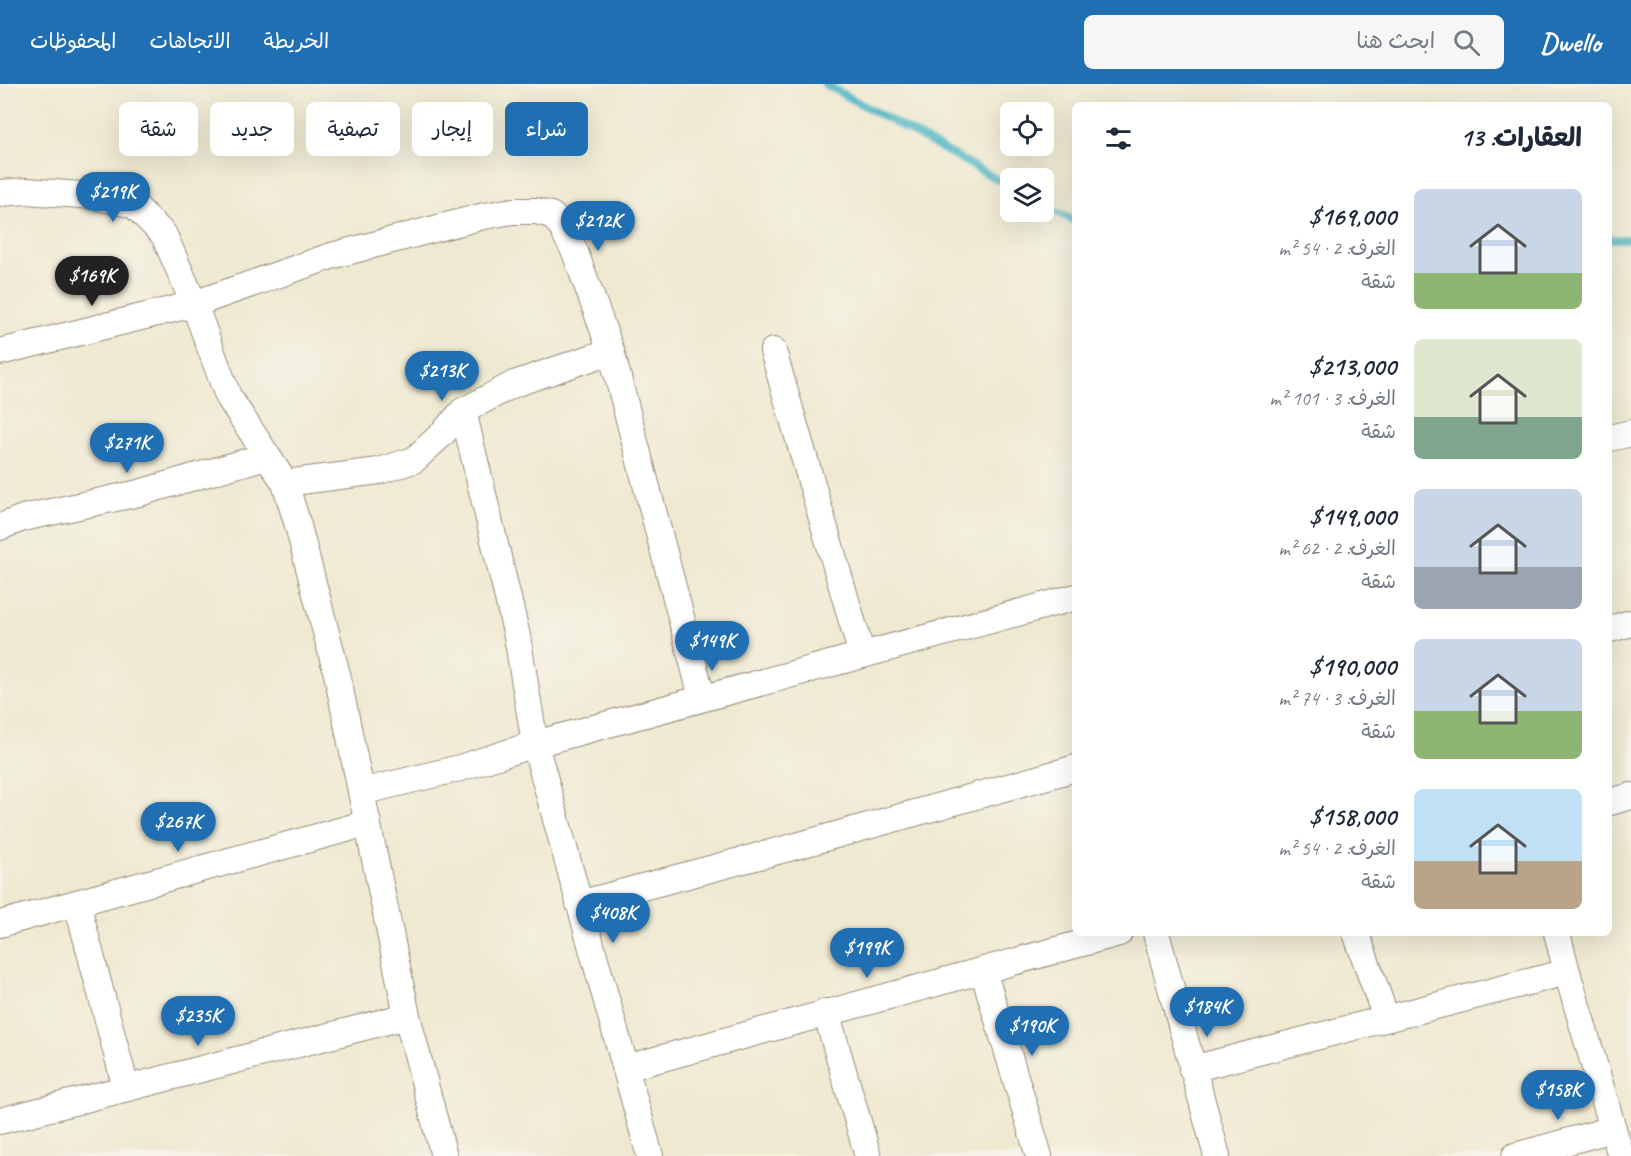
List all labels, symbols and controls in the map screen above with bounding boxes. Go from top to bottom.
search box [1084,15,1504,69]
text: Dwello [1540,25,1601,60]
icon: search [1450,26,1483,59]
text: ابحث هنا [1356,27,1435,55]
text: المحفوظات [30,28,116,54]
text: الاتجاهات [149,28,231,54]
text: الخريطة [264,28,329,54]
chip: شقة [119,102,198,156]
chip: جديد [210,102,294,156]
chip: تصفية [306,102,400,156]
chip: إيجار [412,102,493,156]
chip: شراء [505,102,588,156]
map controls [1000,102,1054,222]
button: locate [1000,102,1054,156]
text: العقارات: 13 [1460,121,1582,154]
icon: filters [1102,122,1135,155]
button: layers [1000,168,1054,222]
pin: $219K [71,172,155,223]
text: $219K [90,179,136,204]
text: $169,000 [1309,200,1396,233]
pin: $212K [556,201,640,252]
text: $212K [575,208,621,233]
icon: home [1462,213,1534,285]
text: الغرف: 2 · 54 m² [1278,236,1396,261]
pin: $169K [50,256,134,307]
text: $169K [69,263,115,288]
text: شقة [1361,269,1396,294]
text: $213,000 [1309,350,1396,383]
pin: $213K [400,351,484,402]
text: $213K [419,358,465,383]
icon: home [1462,363,1534,435]
text: الغرف: 3 · 101 m² [1269,386,1396,411]
text: شقة [1361,419,1396,444]
pin: $271K [85,423,169,474]
text: $271K [104,430,150,455]
text: $149,000 [1309,500,1396,533]
icon: home [1462,513,1534,585]
text: الغرف: 2 · 62 m² [1278,536,1396,561]
text: شقة [1361,569,1396,594]
pin: $149K [670,621,754,672]
text: $149K [689,628,735,653]
text: $190,000 [1309,650,1396,683]
icon: home [1462,663,1534,735]
text: الغرف: 3 · 74 m² [1278,686,1396,711]
text: شقة [1361,719,1396,744]
text: $158,000 [1309,800,1396,833]
pin: $267K [136,802,220,853]
text: $267K [155,809,201,834]
icon: home [1462,813,1534,885]
text: الغرف: 2 · 54 m² [1278,836,1396,861]
text: شقة [1361,869,1396,894]
pin: $408K [571,893,655,944]
text: $408K [590,900,636,925]
pin: $199K [825,928,909,979]
text: $199K [844,935,890,960]
pin: $184K [1165,987,1249,1038]
text: $184K [1184,994,1230,1019]
pin: $235K [156,996,240,1047]
text: $235K [175,1003,221,1028]
pin: $190K [990,1006,1074,1057]
text: $190K [1009,1013,1055,1038]
pin: $158K [1516,1070,1600,1121]
text: $158K [1535,1077,1581,1102]

